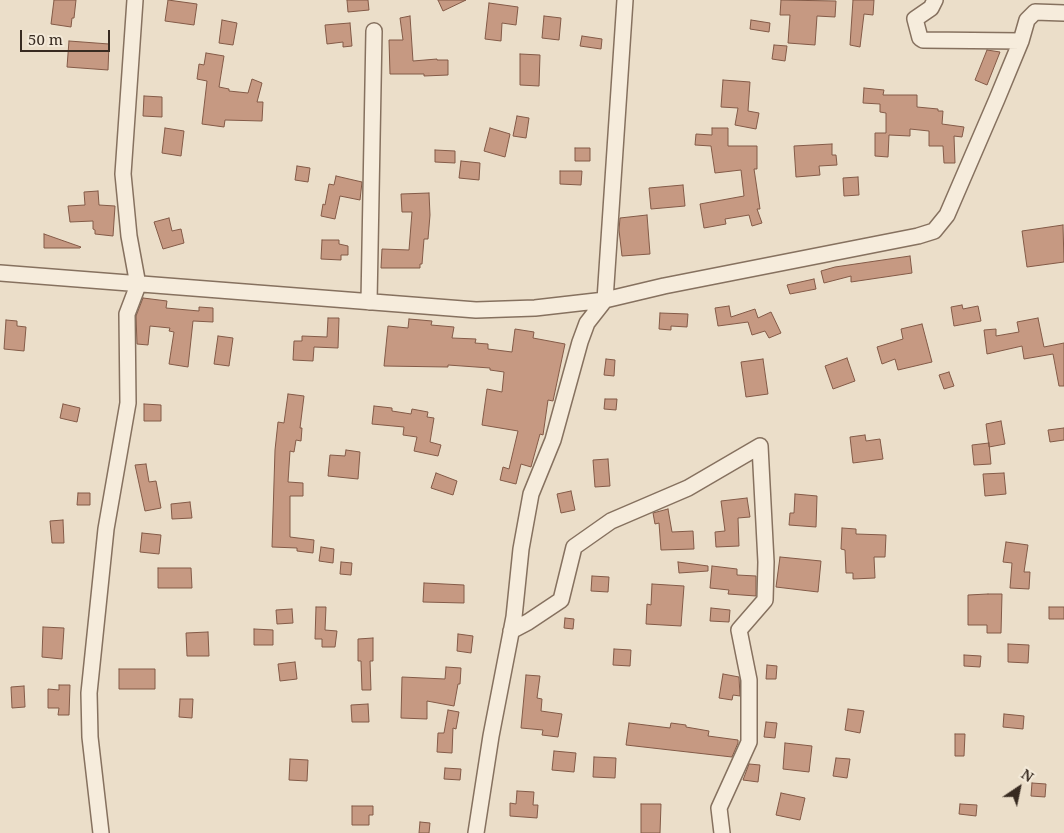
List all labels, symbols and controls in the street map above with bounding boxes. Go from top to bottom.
scale bar [22,20,112,52]
text: 50 m [28,29,63,49]
north arrow [994,763,1044,813]
text: N [1018,764,1038,786]

